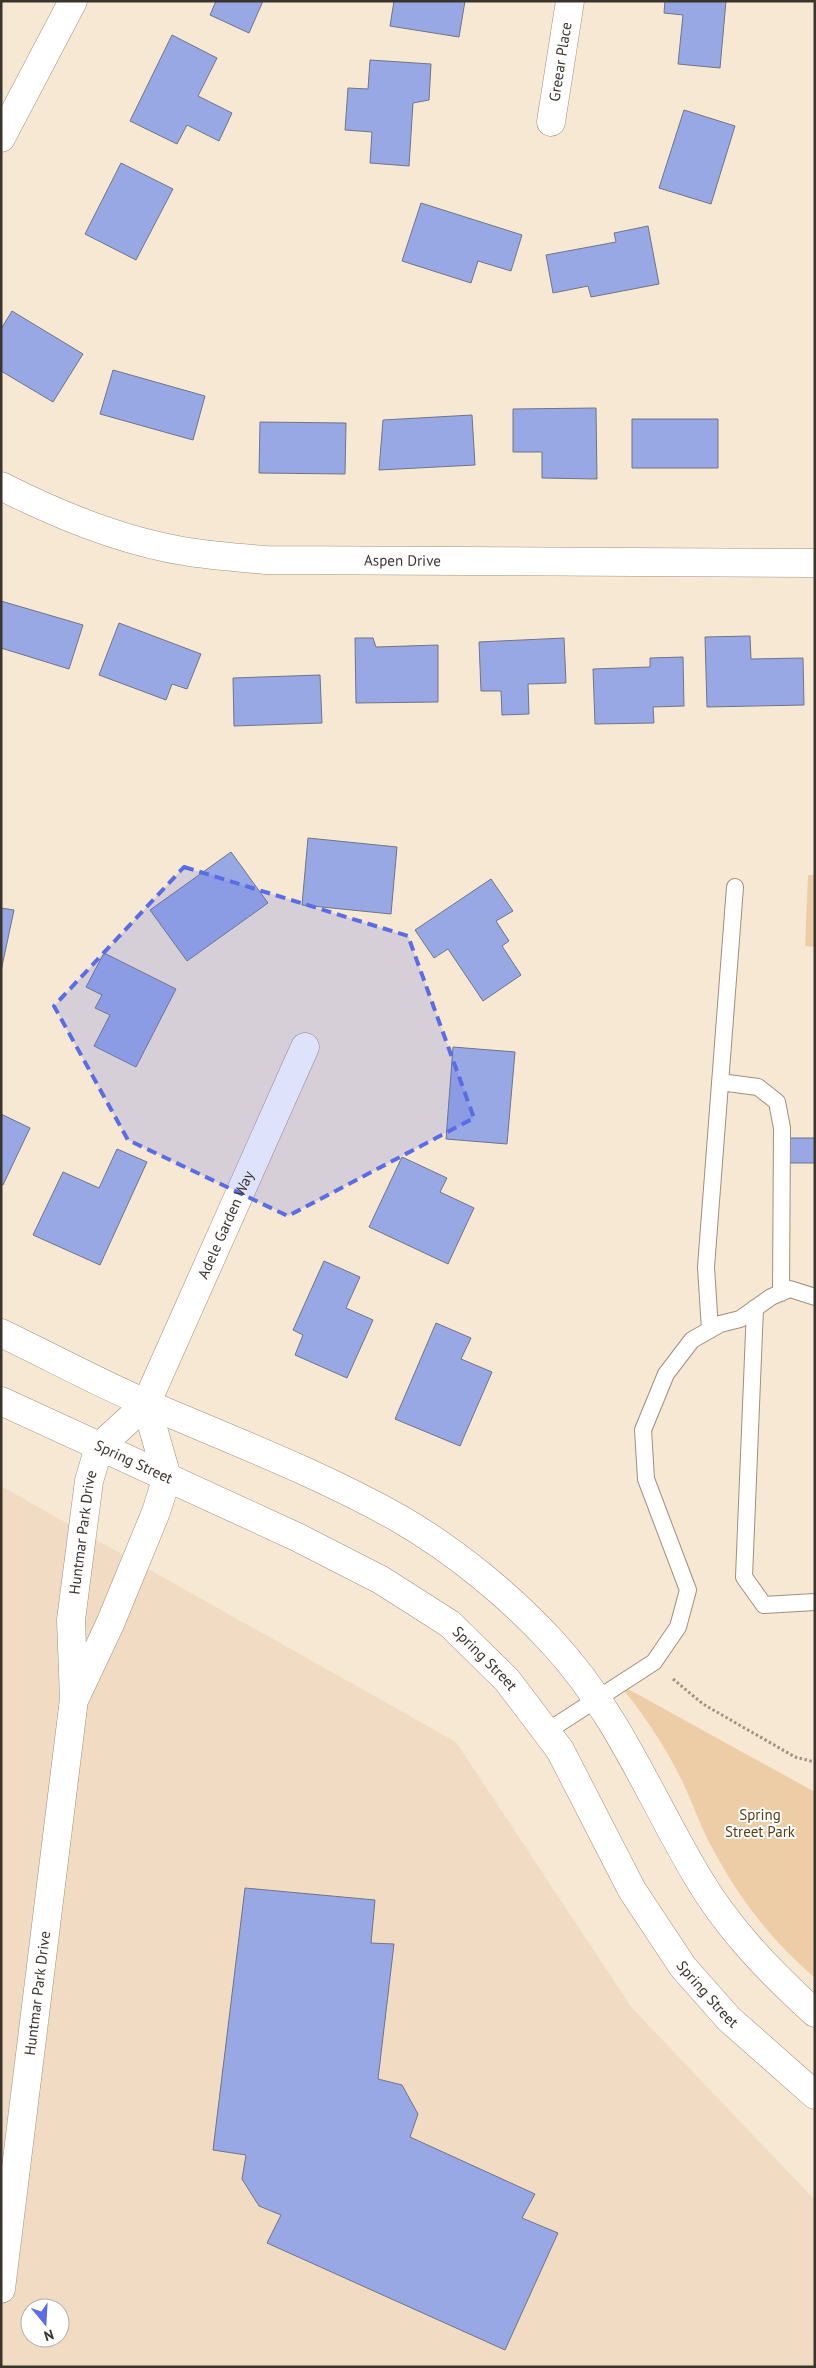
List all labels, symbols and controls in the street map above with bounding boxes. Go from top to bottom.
street label: Greear Place [544,21,576,103]
street label: Aspen Drive [364,551,441,570]
street label: Adele Garden Way [193,1168,258,1282]
street label: Spring Street [92,1435,176,1488]
street label: Huntmar Park Drive [64,1468,101,1595]
street label: Spring Street [449,1622,522,1694]
park label: Spring Street Park [725,1805,796,1841]
street label: Huntmar Park Drive [20,1930,54,2056]
street label: Spring Street [673,1957,742,2032]
north arrow [20,2298,70,2348]
text: N [42,2325,56,2345]

